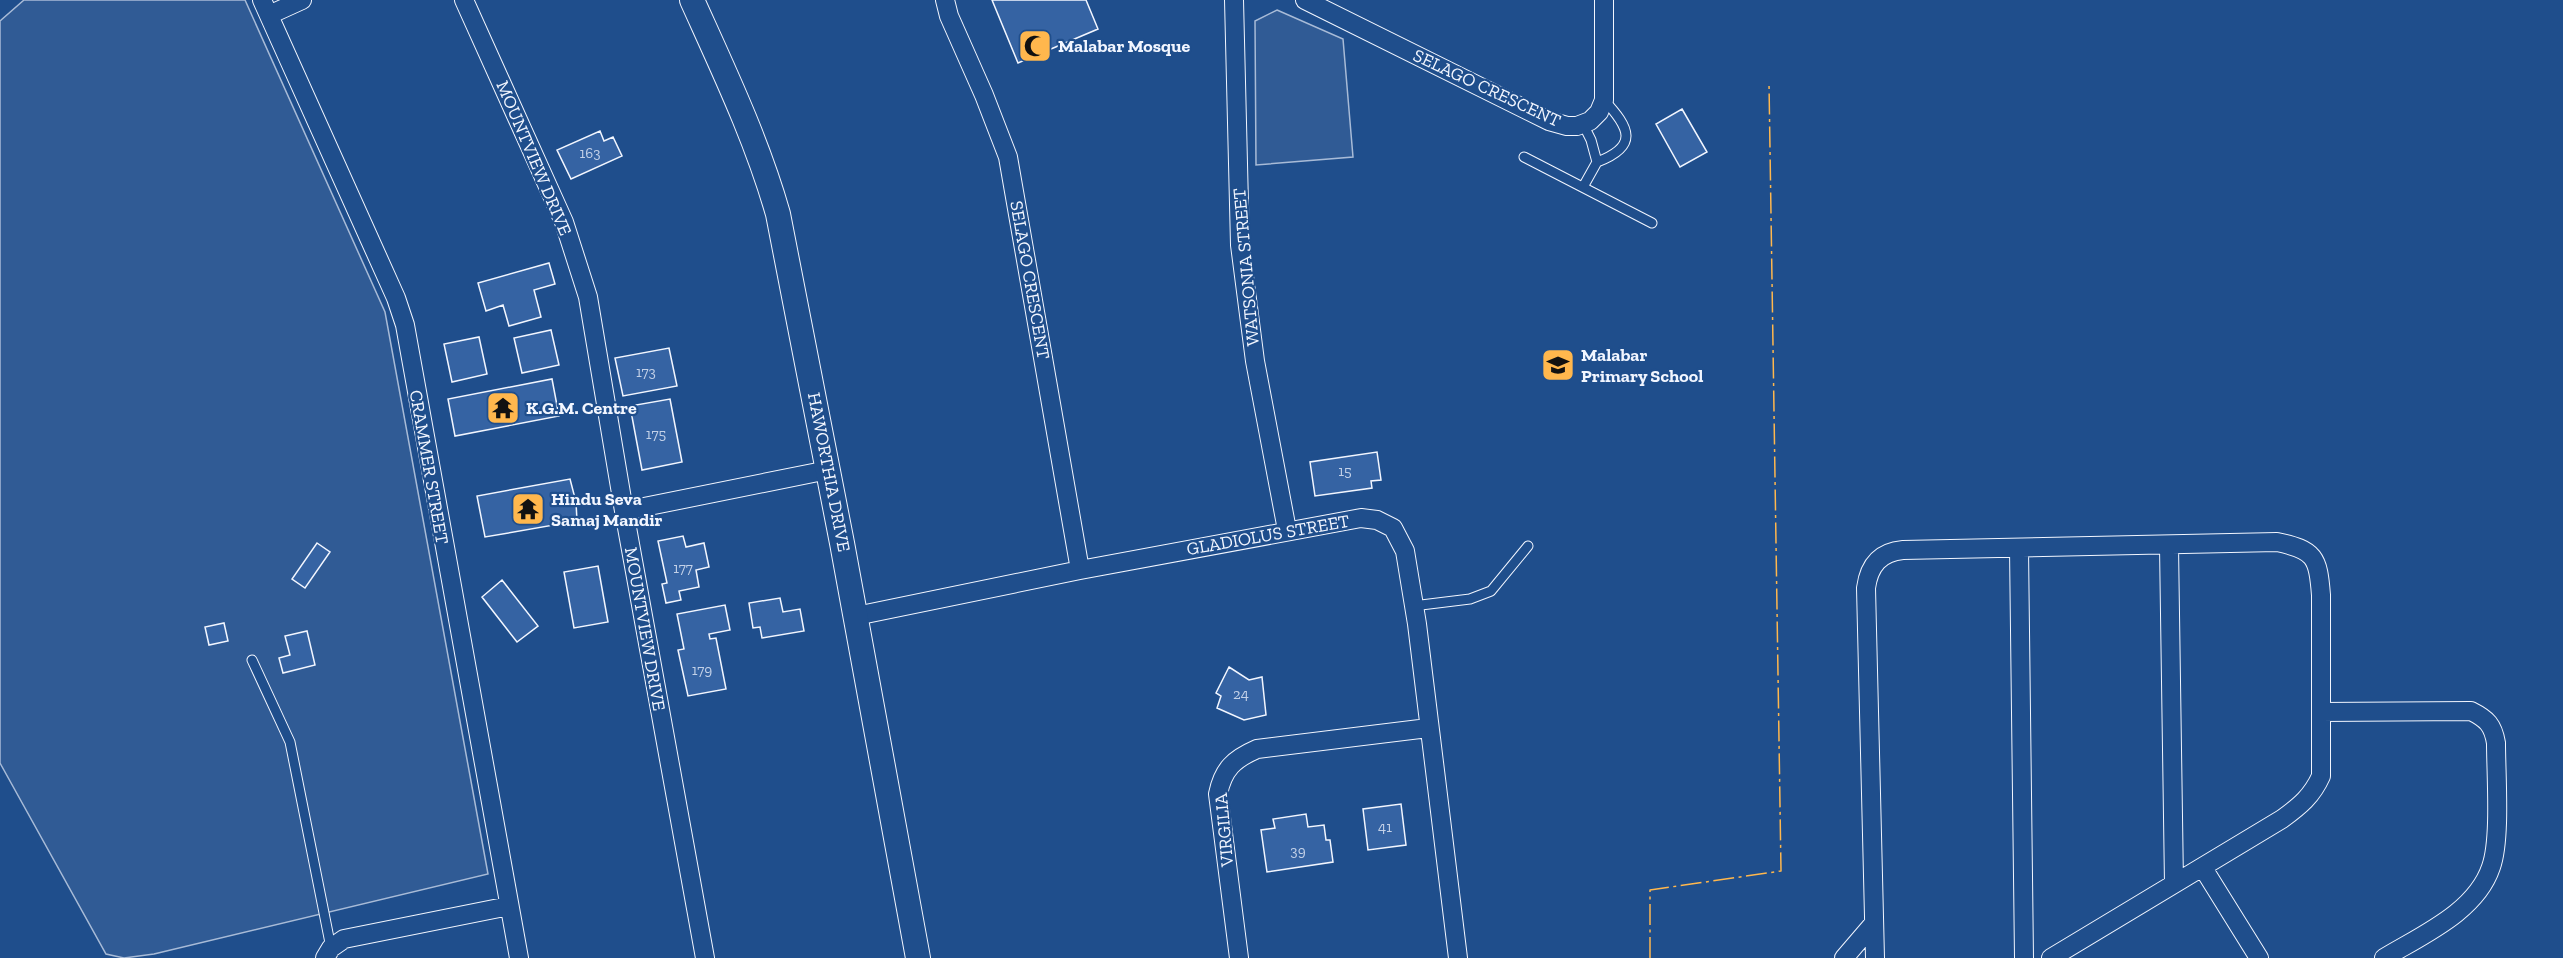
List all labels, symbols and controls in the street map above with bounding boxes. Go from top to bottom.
mosque icon: Malabar Mosque [1017,28,1053,64]
place label: Malabar Mosque [1058,35,1190,57]
street label: SELAGO CRESCENT [1410,44,1564,132]
street label: MOUNTVIEW DRIVE [491,77,577,239]
house number: 163 [579,144,601,162]
street label: WATSONIA STREET [1228,187,1264,347]
street label: SELAGO CRESCENT [1005,199,1055,361]
place label: Malabar Primary School [1581,344,1703,387]
school or university icon: Malabar Primary School [1540,347,1576,383]
house number: 173 [636,363,656,381]
street label: CRAMMER STREET [405,388,453,546]
temple icon: K.G.M. Centre [485,390,521,426]
street label: HAWORTHIA DRIVE [803,390,855,554]
place label: K.G.M. Centre [526,397,637,419]
house number: 175 [646,425,666,443]
house number: 15 [1338,462,1352,480]
place label: Hindu Seva Samaj Mandir [551,488,663,531]
temple icon: Hindu Seva Samaj Mandir [510,491,546,527]
street label: GLADIOLUS STREET [1185,510,1351,560]
street label: MOUNTVIEW DRIVE [620,545,670,713]
house number: 177 [673,559,693,577]
house number: 179 [692,661,712,679]
house number: 24 [1233,685,1249,703]
street label: VIRGILIA [1210,792,1238,869]
house number: 41 [1378,818,1392,836]
house number: 39 [1290,842,1306,860]

